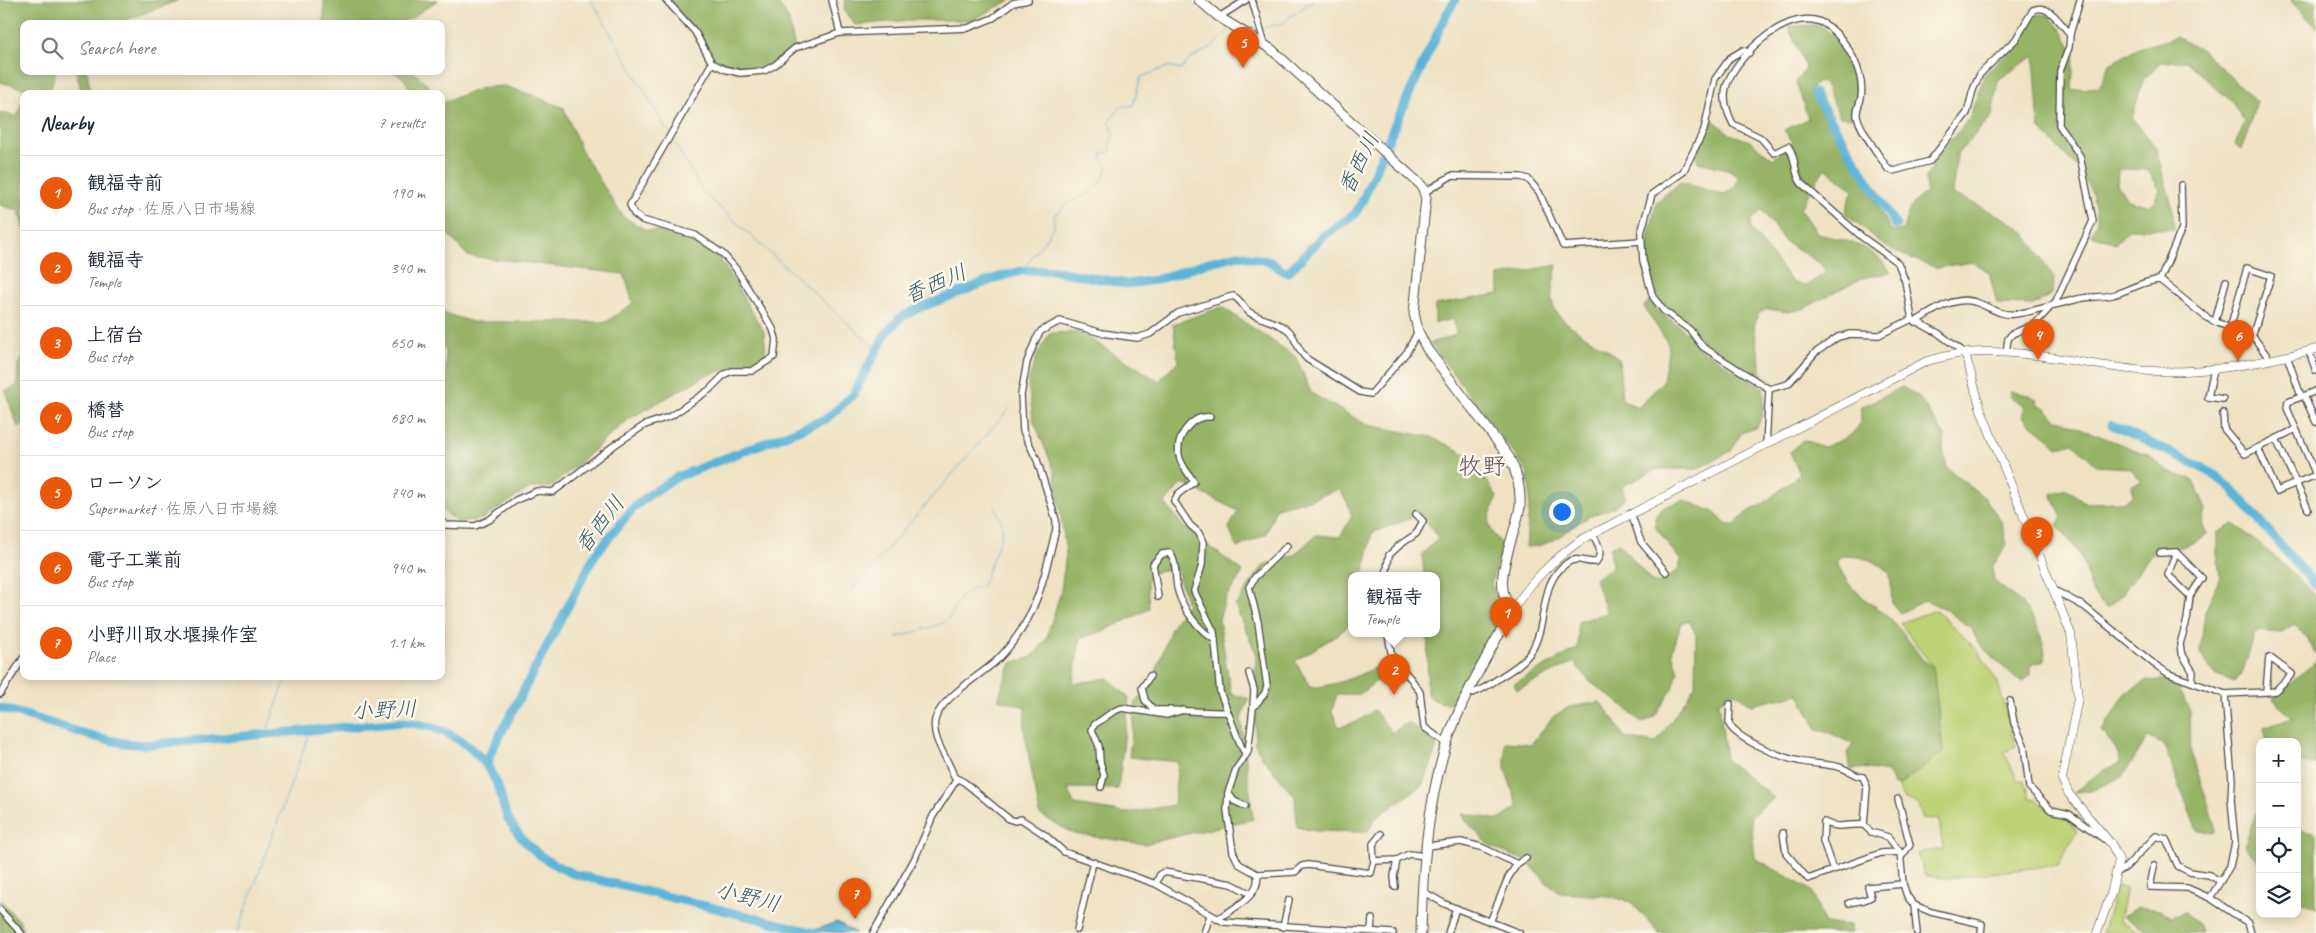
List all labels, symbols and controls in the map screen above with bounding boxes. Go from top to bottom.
search box [20,20,445,75]
pin: 5 [1227,27,1259,68]
icon: search [38,34,66,62]
text: Search here [78,36,155,60]
text: Nearby [40,110,93,136]
text: 7 results [378,113,425,133]
water label: 香西川 [1332,128,1386,199]
text: 観福寺前 [87,171,163,195]
text: 1 [52,183,60,203]
text: 190 m [391,183,425,203]
text: Bus stop · 佐原八日市場線 [87,199,256,219]
text: 観福寺 [87,248,144,272]
text: 2 [52,258,60,278]
text: 340 m [391,258,425,278]
water label: 香西川 [900,258,971,310]
text: Temple [87,272,121,292]
pin: 4 [2022,319,2054,360]
pin: 6 [2222,320,2254,361]
text: 上宿台 [87,323,144,347]
text: 3 [52,333,60,353]
text: 650 m [391,333,425,353]
text: Bus stop [87,347,133,367]
text: 橋替 [87,398,125,422]
text: 4 [52,408,60,428]
text: 680 m [391,408,425,428]
text: Bus stop [87,422,133,442]
district label: 牧野 [1458,451,1506,481]
text: ローソン [87,471,163,495]
text: 5 [53,483,59,503]
text: 740 m [391,483,425,503]
water label: 香西川 [568,490,631,559]
text: Supermarket · 佐原八日市場線 [87,499,278,519]
your location [1549,499,1575,525]
pin: 3 [2021,517,2053,558]
text: 電子工業前 [87,548,182,572]
text: 6 [52,558,60,578]
text: 940 m [391,558,425,578]
text: Bus stop [87,572,133,592]
popup [1348,572,1440,637]
text: 観福寺 [1365,585,1423,609]
pin: 1 [1490,597,1522,638]
text: Temple [1365,609,1400,629]
text: 小野川取水堰操作室 [87,623,258,647]
text: 7 [52,633,60,653]
text: 1.1 km [388,633,425,653]
text: Place [87,647,115,667]
pin: 2 [1378,654,1410,695]
water label: 小野川 [351,695,418,725]
map controls [2256,738,2301,918]
button: + [2256,738,2301,783]
button: − [2256,783,2301,828]
button: locate [2256,828,2301,873]
button: layers [2256,873,2301,918]
water label: 小野川 [712,875,783,919]
pin: 7 [839,878,871,919]

